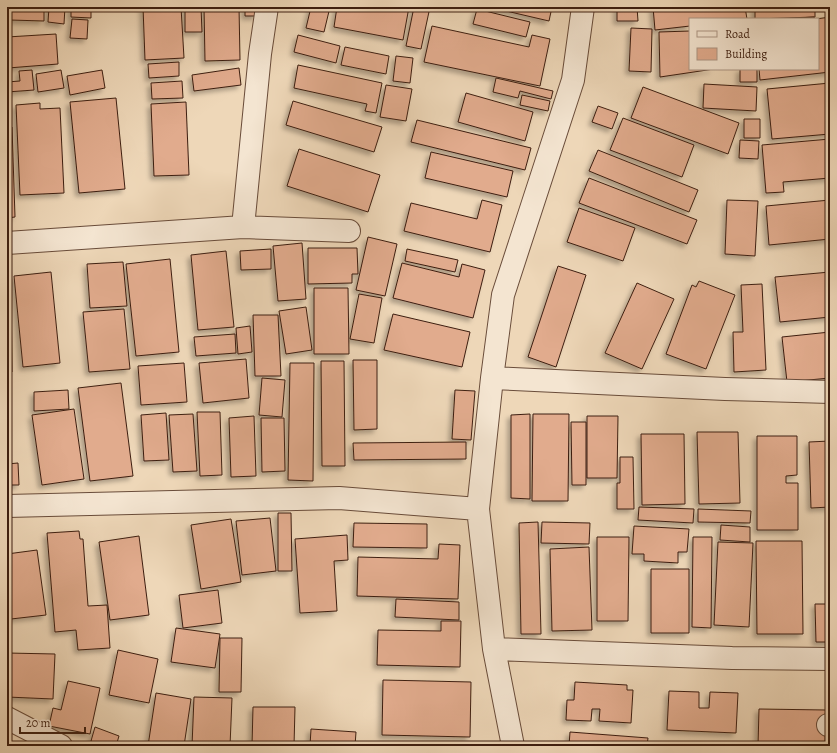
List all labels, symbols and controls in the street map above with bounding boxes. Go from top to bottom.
legend [689,18,819,70]
text: Road [725,26,751,42]
text: Building [725,46,767,62]
scale bar [20,709,85,735]
text: 20 m [26,715,50,731]

